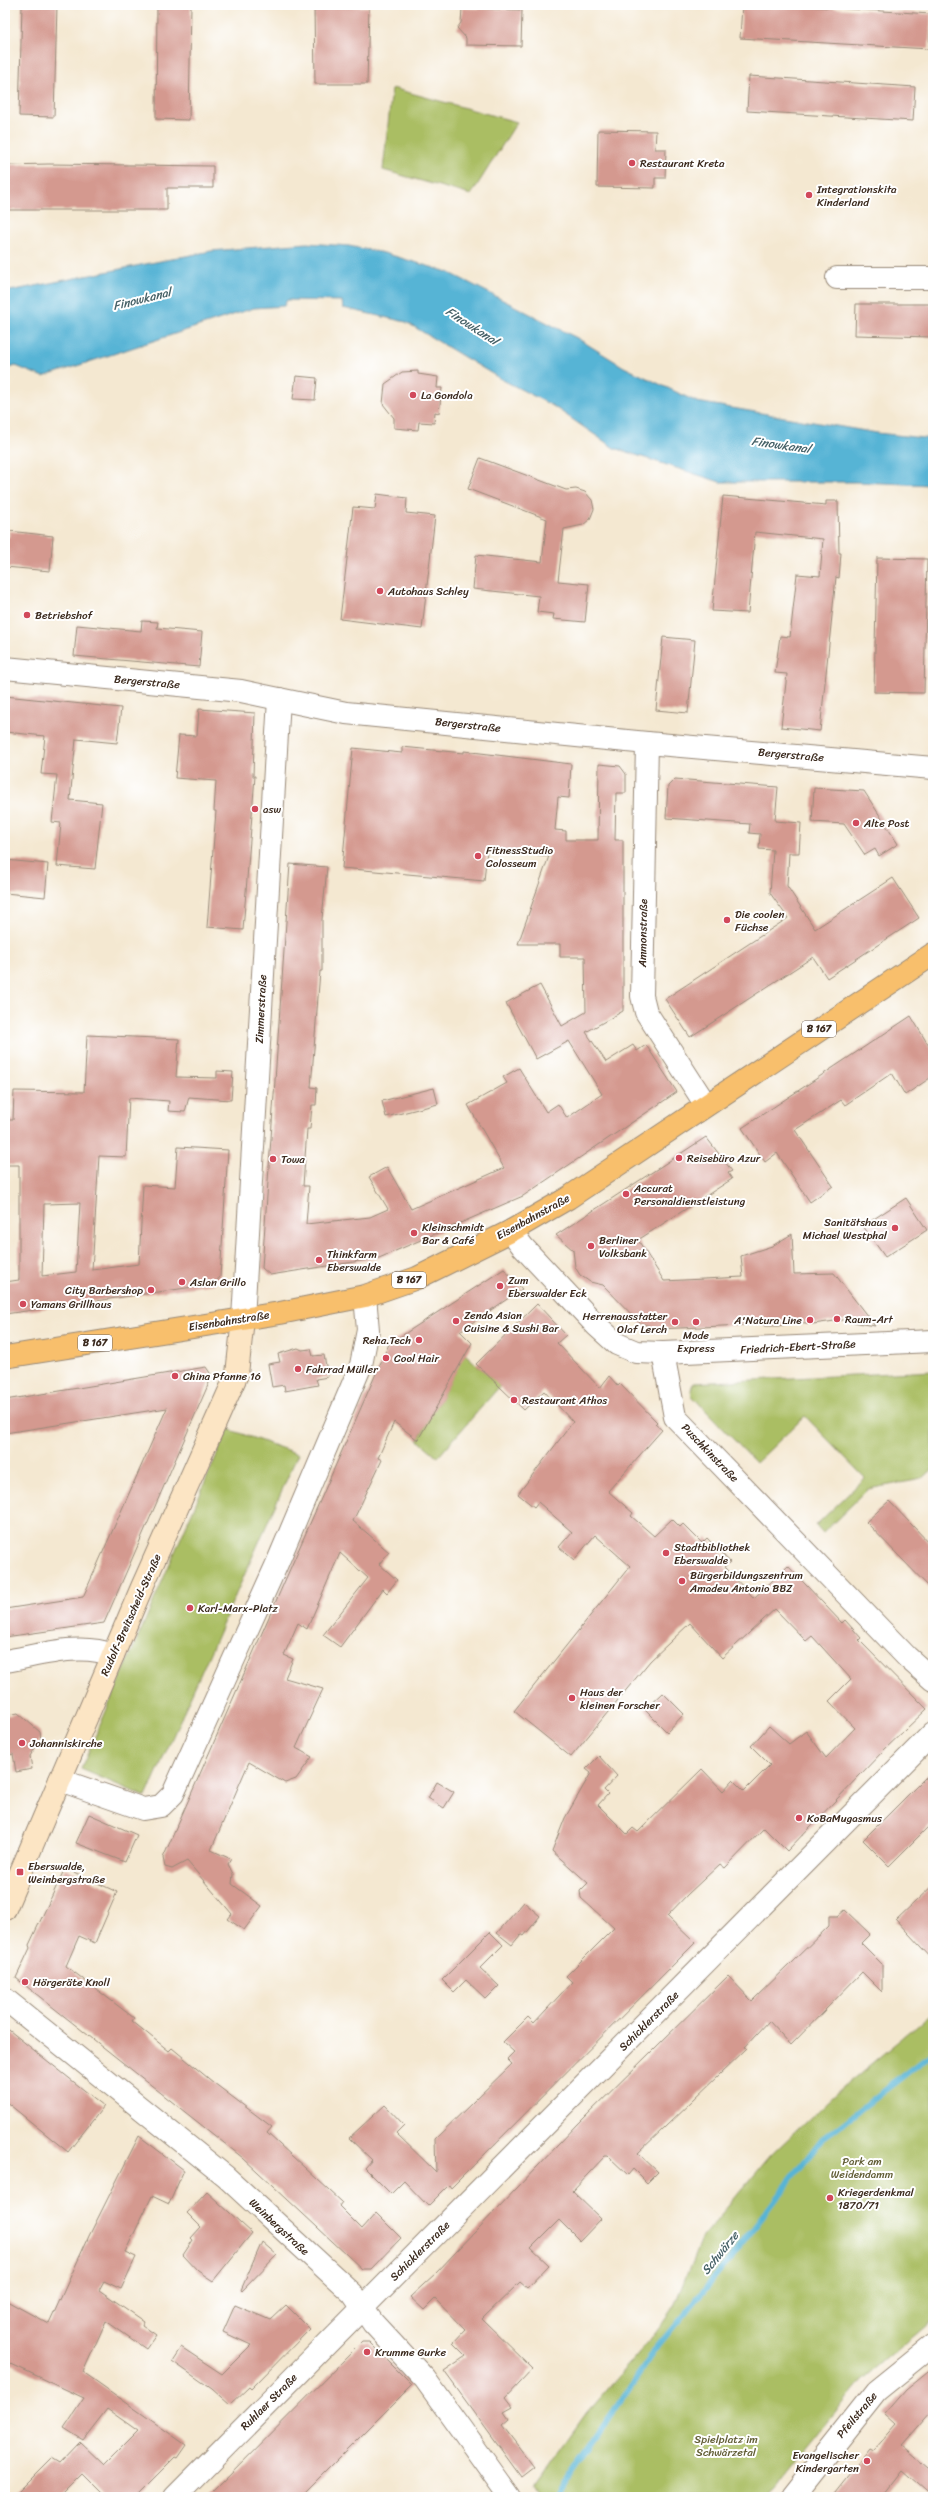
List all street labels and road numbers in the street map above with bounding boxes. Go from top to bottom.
street label: Bergerstraße [113,670,181,694]
street label: Bergerstraße [434,712,502,738]
street label: Bergerstraße [757,743,825,767]
street label: Ammonstraße [633,898,653,968]
street label: Zimmerstraße [250,974,272,1044]
road number: B 167 [802,1021,836,1037]
street label: Eisenbahnstraße [493,1189,574,1245]
road number: B 167 [392,1272,426,1288]
street label: Eisenbahnstraße [187,1305,271,1337]
street label: Friedrich-Ebert-Straße [740,1334,857,1360]
road number: B 167 [78,1335,112,1351]
street label: Puschkinstraße [677,1419,744,1487]
street label: Rudolf-Breitscheid-Straße [95,1551,167,1679]
street label: Schicklerstraße [614,1986,684,2056]
street label: Weinbergstraße [244,2194,314,2260]
street label: Schicklerstraße [385,2216,455,2286]
street label: Ruhlaer Straße [236,2369,302,2435]
street label: Pfeilstraße [832,2387,882,2443]

